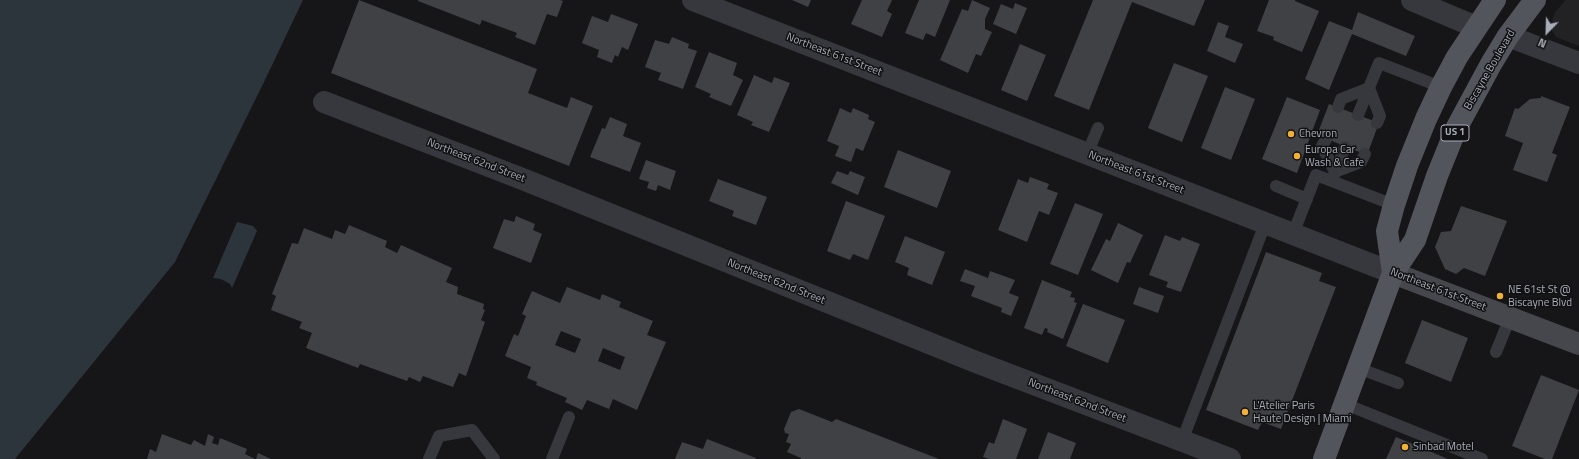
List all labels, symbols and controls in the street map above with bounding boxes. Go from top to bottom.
north arrow [1527,12,1567,52]
street label: Biscayne Boulevard [1462,28,1518,112]
street label: Northeast 61st Street [784,31,884,79]
text: N [1536,34,1549,52]
road number: US 1 [1441,125,1469,141]
place label: Chevron [1299,127,1337,141]
marker: Chevron [1286,129,1296,139]
street label: Northeast 62nd Street [425,136,527,186]
place label: Europa Car Wash & Cafe [1305,143,1364,169]
street label: Northeast 61st Street [1086,149,1186,197]
marker: Europa Car Wash & Cafe [1292,151,1302,161]
street label: Northeast 62nd Street [725,256,827,308]
street label: Northeast 61st Street [1388,266,1488,314]
place label: NE 61st St @ Biscayne Blvd [1508,283,1572,309]
marker: NE 61st St @ Biscayne Blvd [1495,291,1505,301]
street label: Northeast 62nd Street [1026,376,1128,426]
place label: L'Atelier Paris Haute Design | Miami [1253,399,1351,425]
marker: L'Atelier Paris Haute Design | Miami [1240,407,1250,417]
place label: Sinbad Motel [1413,440,1474,454]
marker: Sinbad Motel [1400,442,1410,452]

